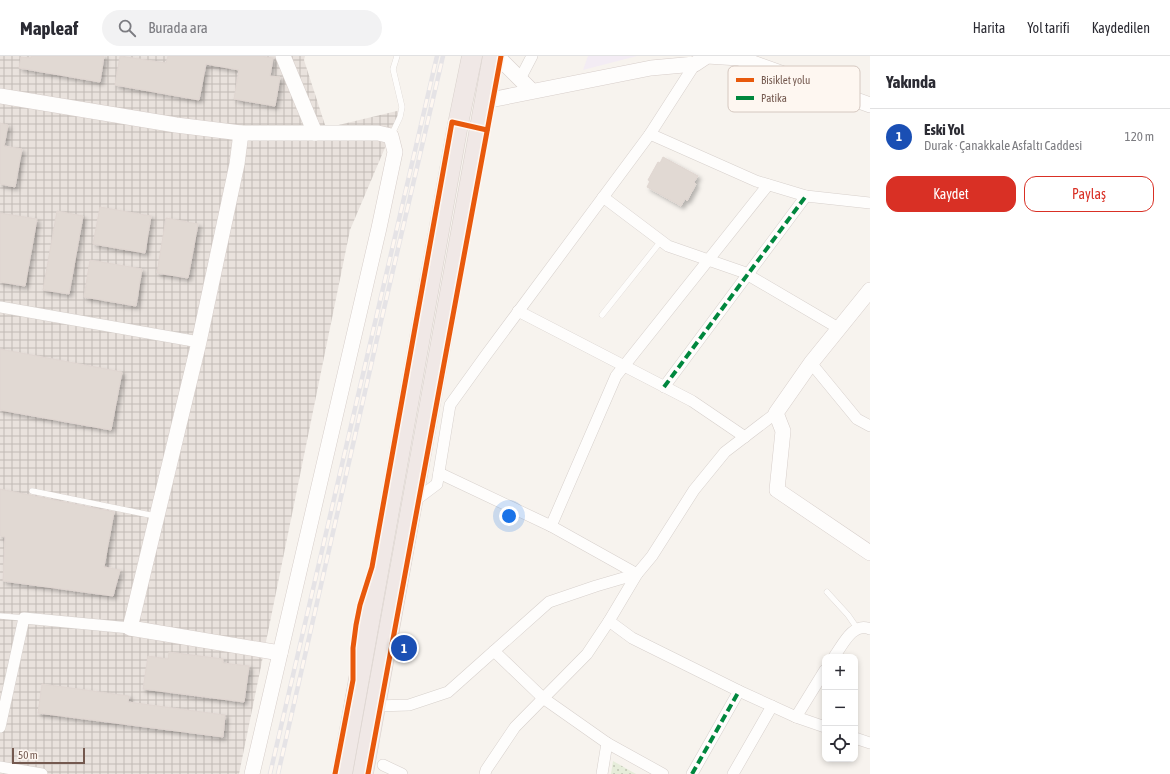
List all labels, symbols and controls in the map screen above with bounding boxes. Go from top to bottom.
search box [102,10,382,46]
text: Mapleaf [20,17,78,39]
icon: search [116,17,138,39]
text: Burada ara [148,19,208,36]
text: Harita [973,20,1005,36]
text: Yol tarifi [1027,20,1070,36]
text: Kaydedilen [1092,20,1150,36]
legend [728,66,860,112]
text: Yakında [886,72,936,92]
text: Bisiklet yolu [761,74,810,86]
text: Patika [761,92,787,104]
text: Eski Yol [924,121,965,138]
text: 1 [896,129,902,144]
text: 120 m [1125,129,1154,144]
text: Durak · Çanakkale Asfaltı Caddesi [924,138,1082,153]
button: Kaydet [886,176,1016,212]
button: Paylaş [1024,176,1154,212]
your location [499,506,519,526]
pin: 1 [391,633,417,663]
map controls [822,654,858,762]
button: + [822,654,858,690]
button: − [822,690,858,726]
button: locate [822,726,858,762]
scale bar [12,746,85,765]
text: 50 m [18,749,38,761]

